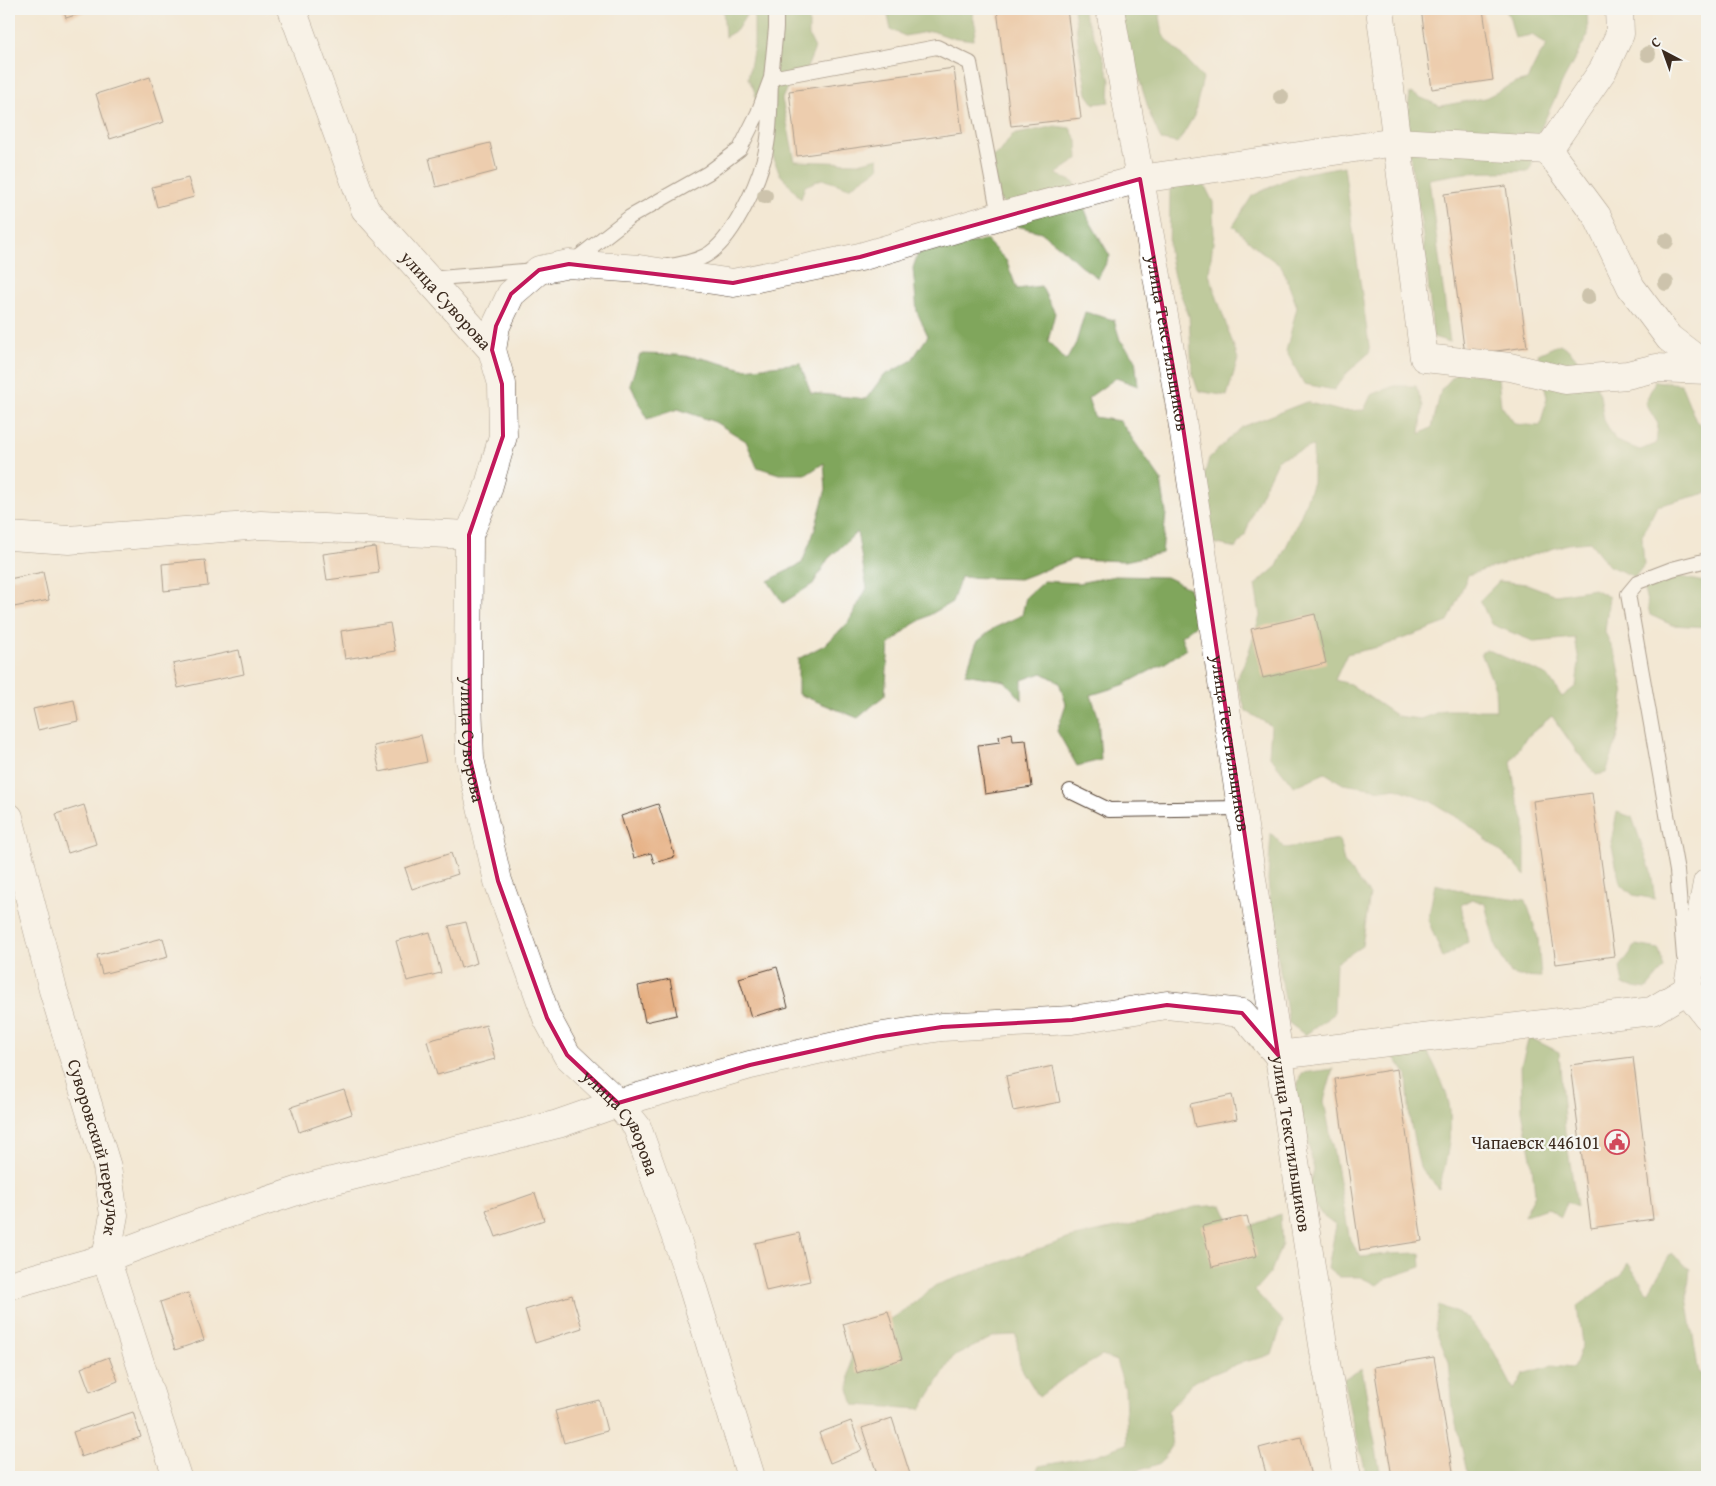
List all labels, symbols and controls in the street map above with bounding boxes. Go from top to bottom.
north arrow [1638,28,1688,78]
text: С [1646,32,1665,52]
street label: улица Суворова [394,243,499,356]
street label: улица Текстильщиков [1140,252,1197,433]
street label: улица Текстильщиков [1204,652,1258,833]
street label: улица Суворова [454,676,493,805]
street label: улица Текстильщиков [1265,1052,1319,1234]
street label: Суворовский переулок [61,1055,128,1239]
street label: улица Суворова [575,1062,667,1180]
place label: Чапаевск 446101 [1471,1129,1600,1156]
public building icon: Чапаевск 446101 [1604,1129,1630,1155]

